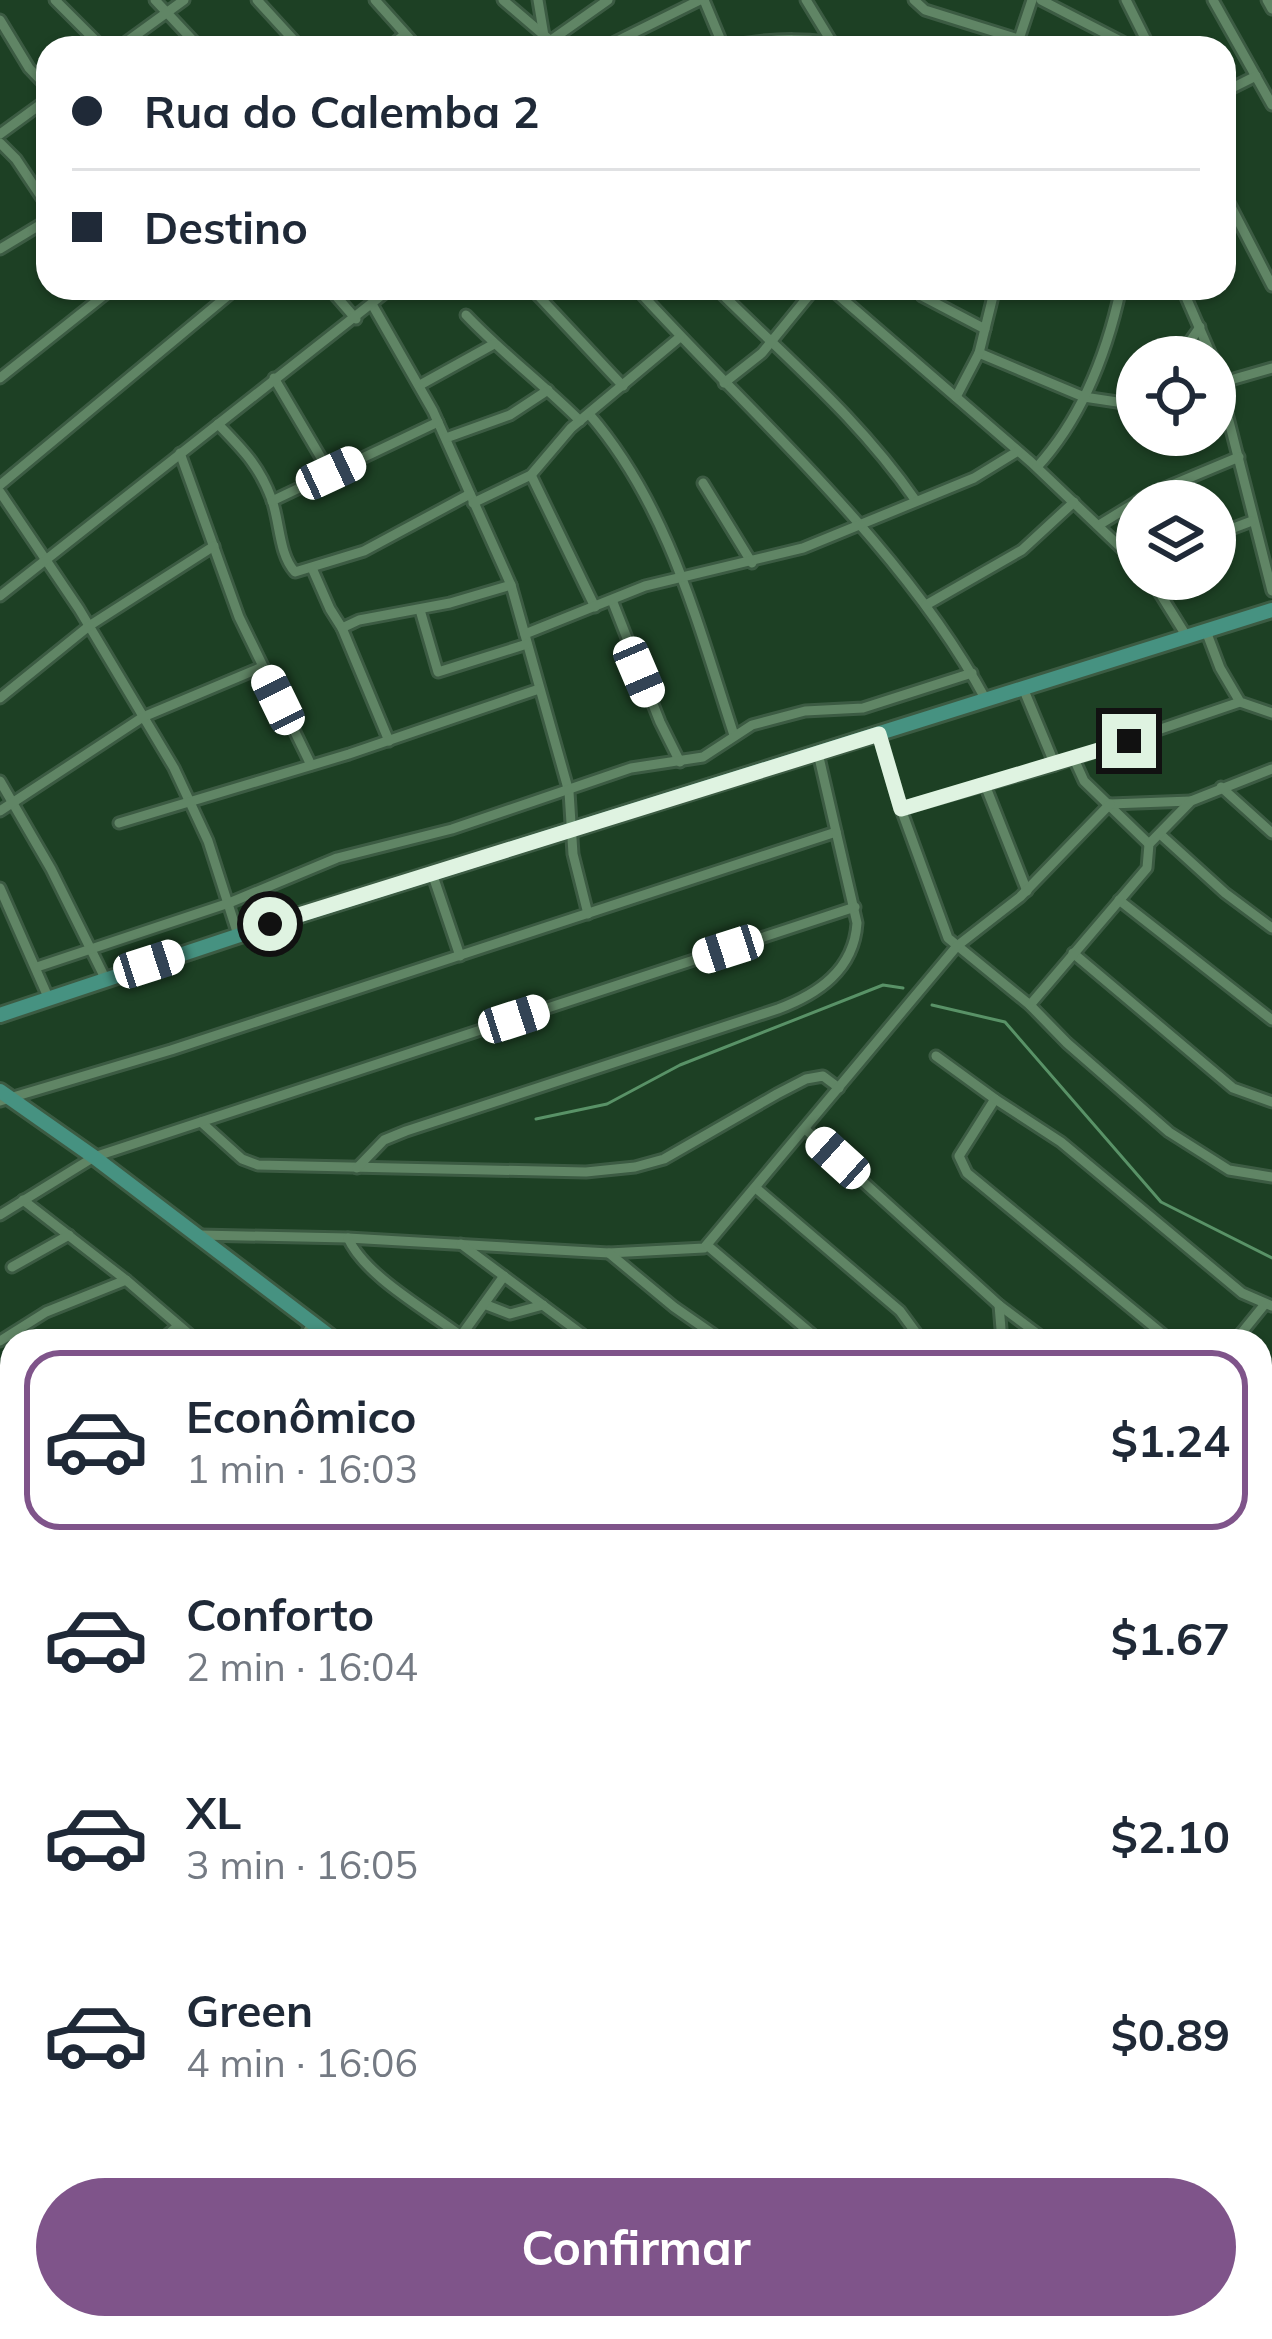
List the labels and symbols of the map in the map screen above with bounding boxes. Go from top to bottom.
car [291,441,371,505]
car [608,632,670,712]
car [246,660,310,740]
route end [1102,714,1156,768]
route start [243,897,297,951]
car [688,921,768,977]
car [109,936,189,992]
car [474,991,554,1047]
car [799,1121,877,1195]

